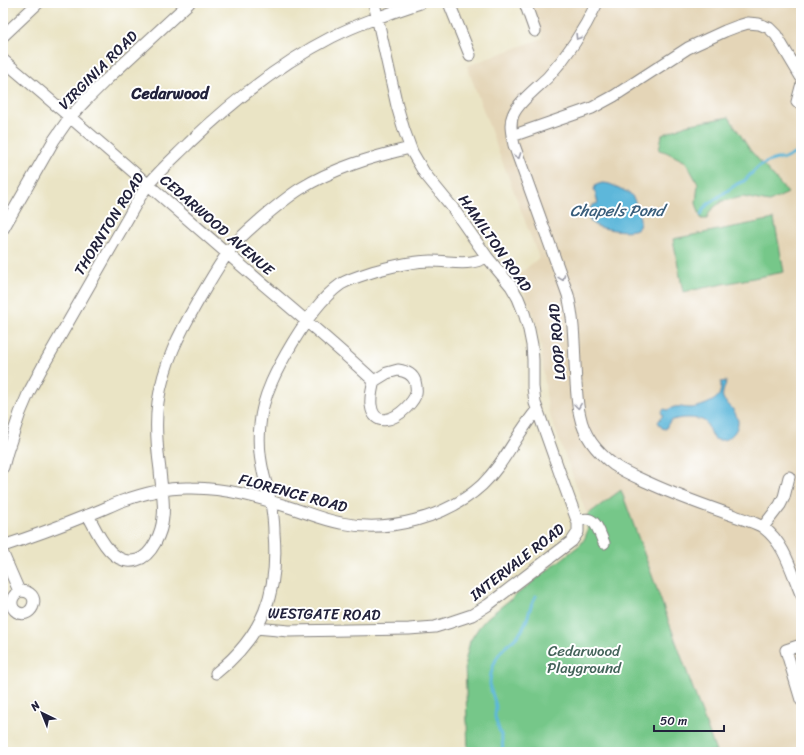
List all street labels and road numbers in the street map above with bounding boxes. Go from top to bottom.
street label: VIRGINIA ROAD [52,24,144,116]
street label: THORNTON ROAD [67,167,151,281]
street label: CEDARWOOD AVENUE [154,168,281,283]
street label: HAMILTON ROAD [451,189,539,297]
street label: LOOP ROAD [541,303,573,381]
street label: FLORENCE ROAD [236,466,350,520]
street label: INTERVALE ROAD [463,516,570,608]
street label: WESTGATE ROAD [268,600,380,628]

